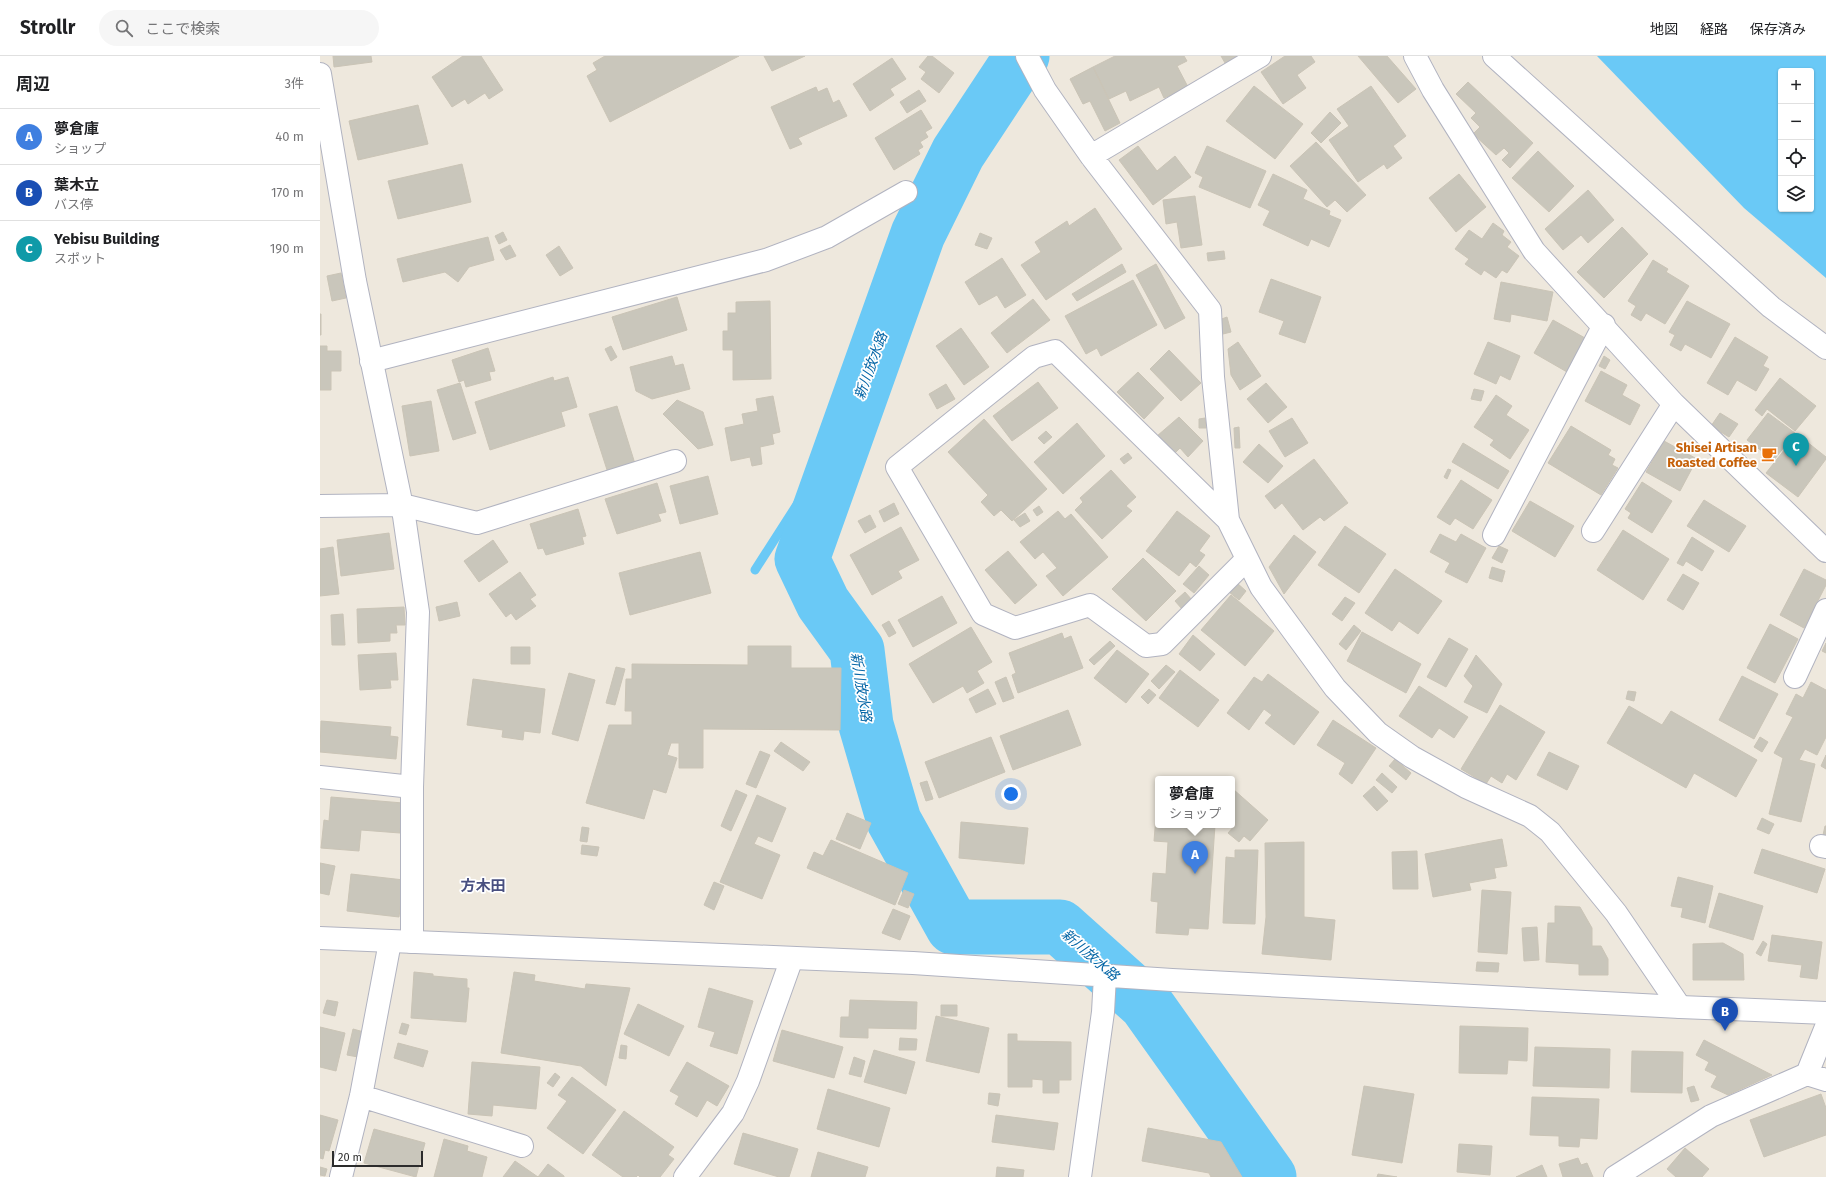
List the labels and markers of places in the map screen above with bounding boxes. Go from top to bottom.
pin: C [1783,433,1809,466]
place label: Shisei Artisan Roasted Coffee [1667,440,1757,470]
cafe icon: Shisei Artisan Roasted Coffee [1760,445,1778,463]
pin: A [1182,841,1208,874]
pin: B [1712,998,1738,1031]

